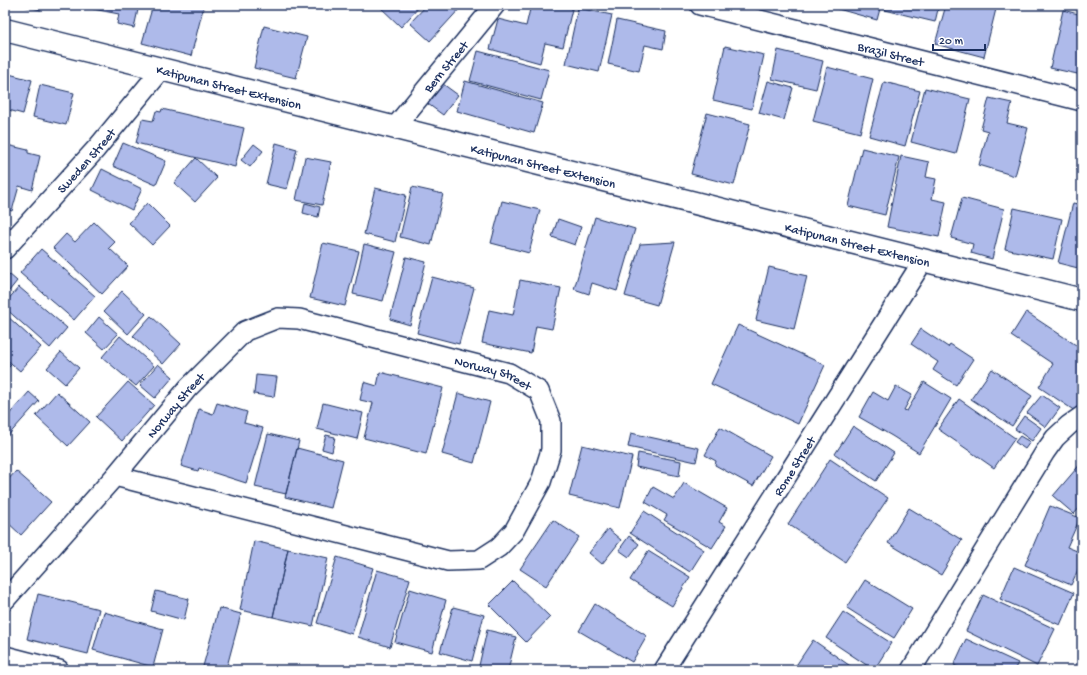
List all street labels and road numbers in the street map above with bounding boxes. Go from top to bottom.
street label: Bern Street [421,37,474,97]
street label: Brazil Street [855,40,927,71]
street label: Katipunan Street Extension [154,63,303,114]
street label: Sweden Street [55,125,121,197]
street label: Katipunan Street Extension [469,142,618,193]
street label: Katipunan Street Extension [783,221,932,272]
street label: Norway Street [453,354,535,396]
street label: Norway Street [145,369,210,442]
street label: Rome Street [771,433,821,499]

